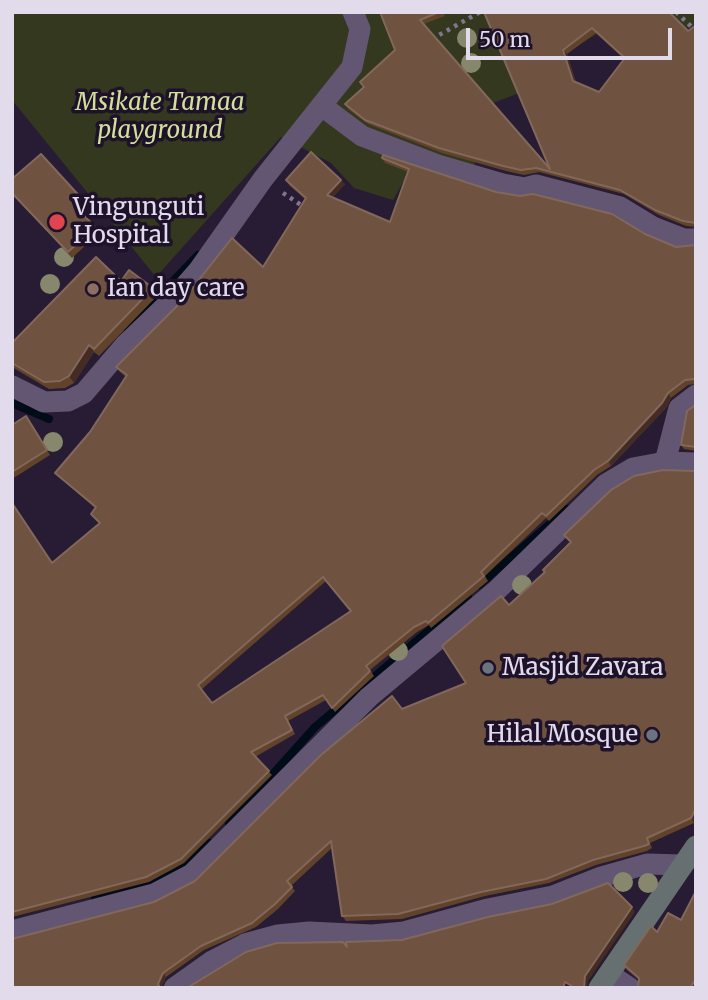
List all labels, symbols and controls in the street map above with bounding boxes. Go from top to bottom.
scale bar [470,14,676,58]
text: 50 m [479,26,530,53]
park label: Msikate Tamaa playground [76,89,244,145]
place label: Vingunguti Hospital [73,194,204,250]
marker: Vingunguti Hospital [47,212,67,232]
place label: Ian day care [107,275,245,303]
marker: Ian day care [85,281,101,297]
place label: Masjid Zavara [502,654,663,682]
marker: Masjid Zavara [480,660,496,676]
place label: Hilal Mosque [486,721,638,749]
marker: Hilal Mosque [644,727,660,743]

